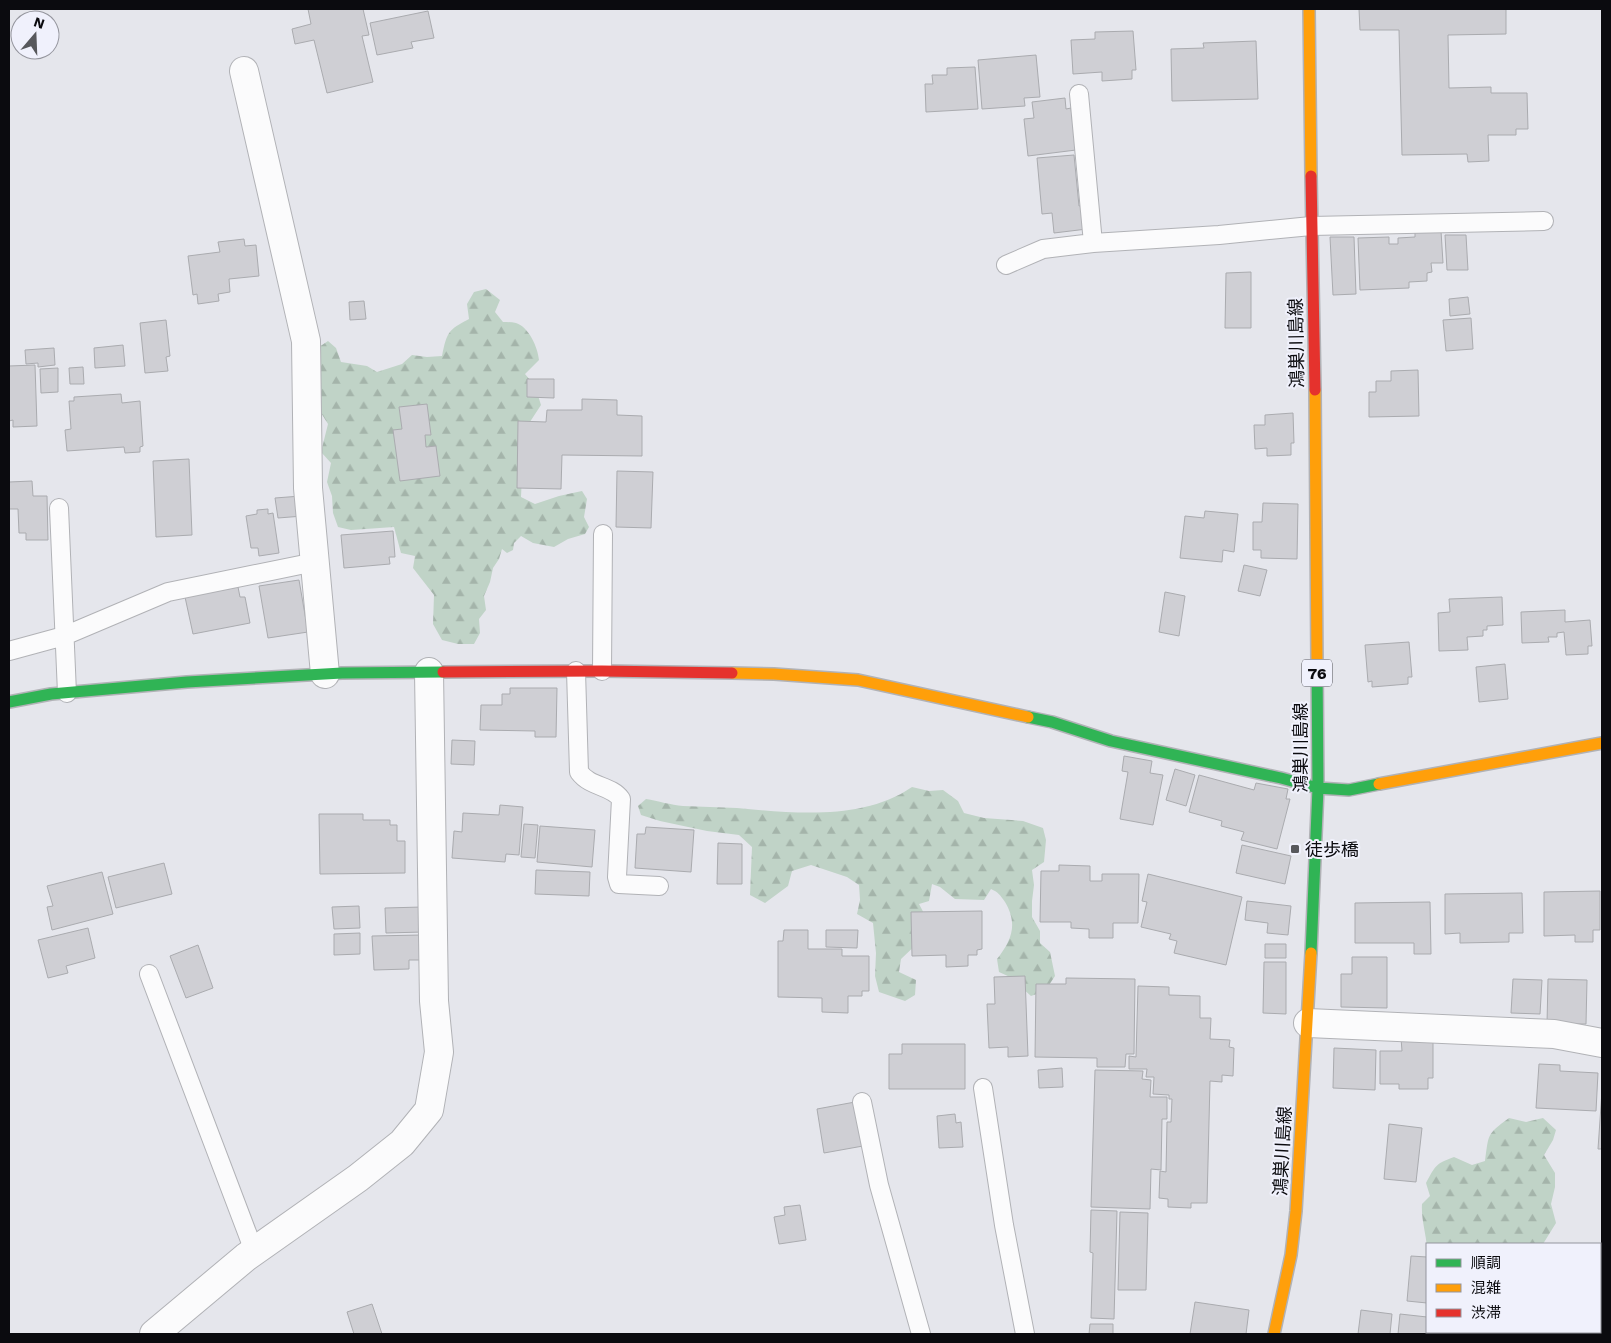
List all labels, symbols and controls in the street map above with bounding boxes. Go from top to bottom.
north arrow [10,10,60,60]
text: N [32,13,47,32]
street label: 鴻巣川島線 [1285,298,1307,388]
road number: 76 [1302,660,1332,686]
street label: 鴻巣川島線 [1290,703,1311,793]
place label: 徒歩橋 [1305,839,1359,860]
marker: 徒歩橋 [1289,843,1301,855]
street label: 鴻巣川島線 [1269,1106,1295,1196]
legend [1426,1243,1601,1333]
text: 順調 [1471,1254,1501,1272]
text: 混雑 [1471,1279,1501,1297]
text: 渋滞 [1471,1304,1501,1322]

